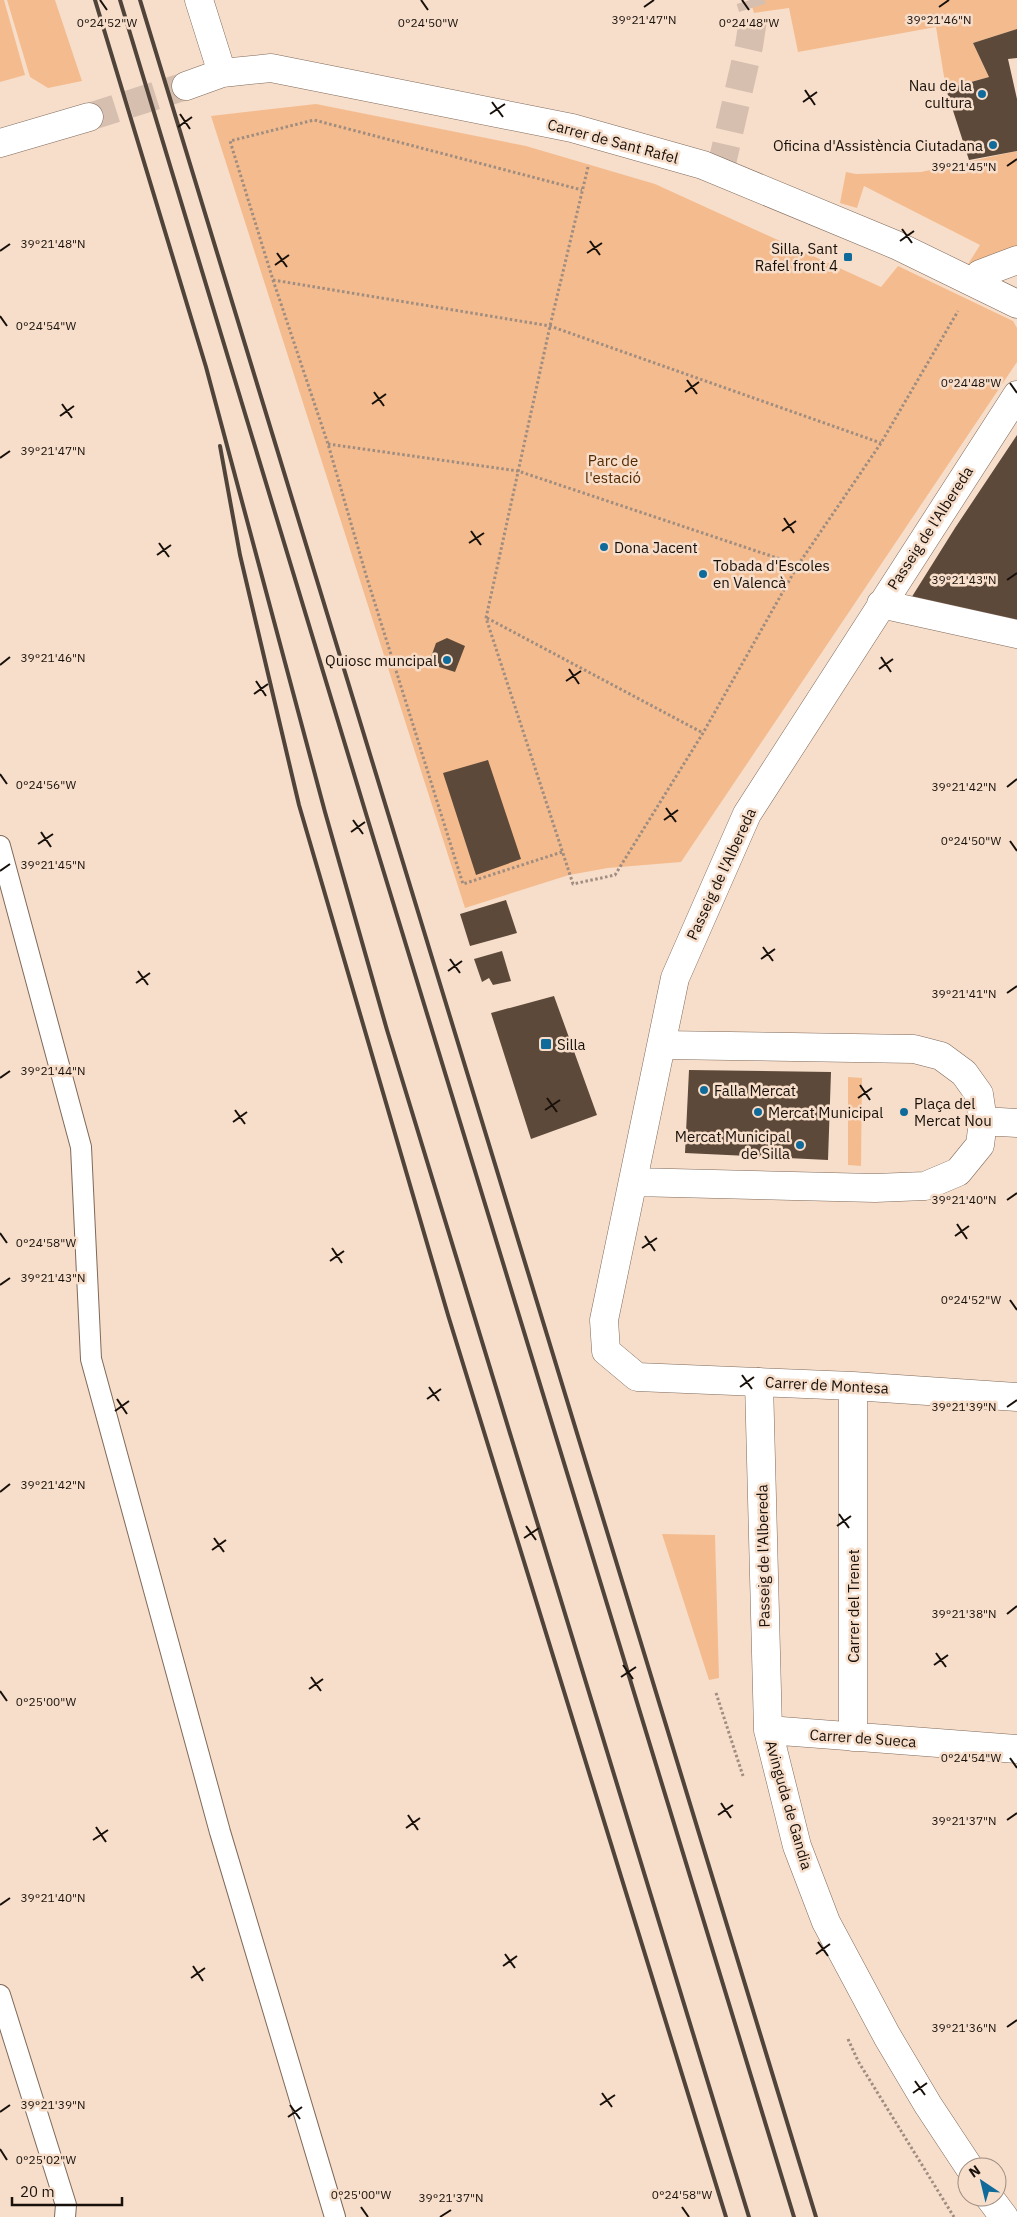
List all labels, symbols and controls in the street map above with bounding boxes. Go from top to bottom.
text: 39°21'47"N [611,12,677,27]
text: 39°21'46"N [906,12,972,27]
text: 0°24'52"W [77,15,138,30]
text: 0°24'50"W [398,15,459,30]
text: 0°24'48"W [719,15,780,30]
place label: Nau de la cultura [909,76,972,112]
marker: Nau de la cultura [976,88,988,100]
street label: Carrer de Sant Rafel [546,114,680,168]
place label: Oficina d'Assistència Ciutadana [773,136,983,155]
marker: Oficina d'Assistència Ciutadana [987,139,999,151]
text: 39°21'45"N [931,159,997,174]
text: 39°21'48"N [20,236,86,251]
place label: Silla, Sant Rafel front 4 [755,239,838,275]
marker: Silla, Sant Rafel front 4 [842,251,854,263]
text: 0°24'54"W [16,318,77,333]
text: 0°24'48"W [941,375,1002,390]
text: 39°21'47"N [20,443,86,458]
park label: Parc de l'estació [585,451,641,487]
street label: Passeig de l'Albereda [883,463,977,593]
place label: Dona Jacent [614,538,698,557]
marker: Dona Jacent [598,541,610,553]
place label: Tobada d'Escoles en Valencà [713,556,830,592]
marker: Tobada d'Escoles en Valencà [697,568,709,580]
text: 39°21'43"N [931,572,997,587]
text: 39°21'46"N [20,650,86,665]
place label: Quiosc muncipal [325,651,437,670]
marker: Quiosc muncipal [441,654,453,666]
text: 0°24'56"W [16,777,77,792]
text: 39°21'42"N [931,779,997,794]
street label: Passeig de l'Albereda [682,805,760,943]
text: 0°24'50"W [941,833,1002,848]
text: 39°21'45"N [20,857,86,872]
text: 39°21'41"N [931,986,997,1001]
place label: Silla [557,1035,586,1054]
marker: Silla [539,1037,553,1051]
text: 39°21'44"N [20,1063,86,1078]
place label: Falla Mercat [714,1081,796,1100]
marker: Falla Mercat [698,1084,710,1096]
place label: Plaça del Mercat Nou [914,1094,992,1130]
place label: Mercat Municipal [768,1103,883,1122]
marker: Mercat Municipal [752,1106,764,1118]
marker: Plaça del Mercat Nou [898,1106,910,1118]
place label: Mercat Municipal de Silla [675,1127,790,1163]
marker: Mercat Municipal de Silla [794,1139,806,1151]
text: 39°21'40"N [931,1192,997,1207]
text: 0°24'58"W [16,1235,77,1250]
text: 39°21'43"N [20,1270,86,1285]
text: 0°24'52"W [941,1292,1002,1307]
street label: Carrer de Montesa [765,1372,889,1398]
text: 39°21'39"N [931,1399,997,1414]
text: 39°21'42"N [20,1477,86,1492]
street label: Passeig de l'Albereda [752,1484,774,1628]
street label: Carrer del Trenet [844,1549,863,1663]
text: 39°21'38"N [931,1606,997,1621]
text: 0°25'00"W [16,1694,77,1709]
street label: Carrer de Sueca [809,1725,917,1751]
street label: Avinguda de Gandia [761,1738,817,1872]
text: 0°24'54"W [941,1750,1002,1765]
text: 39°21'37"N [931,1813,997,1828]
text: 39°21'40"N [20,1890,86,1905]
text: 39°21'36"N [931,2020,997,2035]
text: 39°21'39"N [20,2097,86,2112]
text: 0°25'02"W [16,2152,77,2167]
north arrow [957,2157,1007,2207]
text: N [965,2161,984,2182]
scale bar [12,2174,122,2206]
text: 20 m [20,2182,55,2201]
text: 0°25'00"W [331,2187,392,2202]
text: 0°24'58"W [652,2187,713,2202]
text: 39°21'37"N [418,2190,484,2205]

